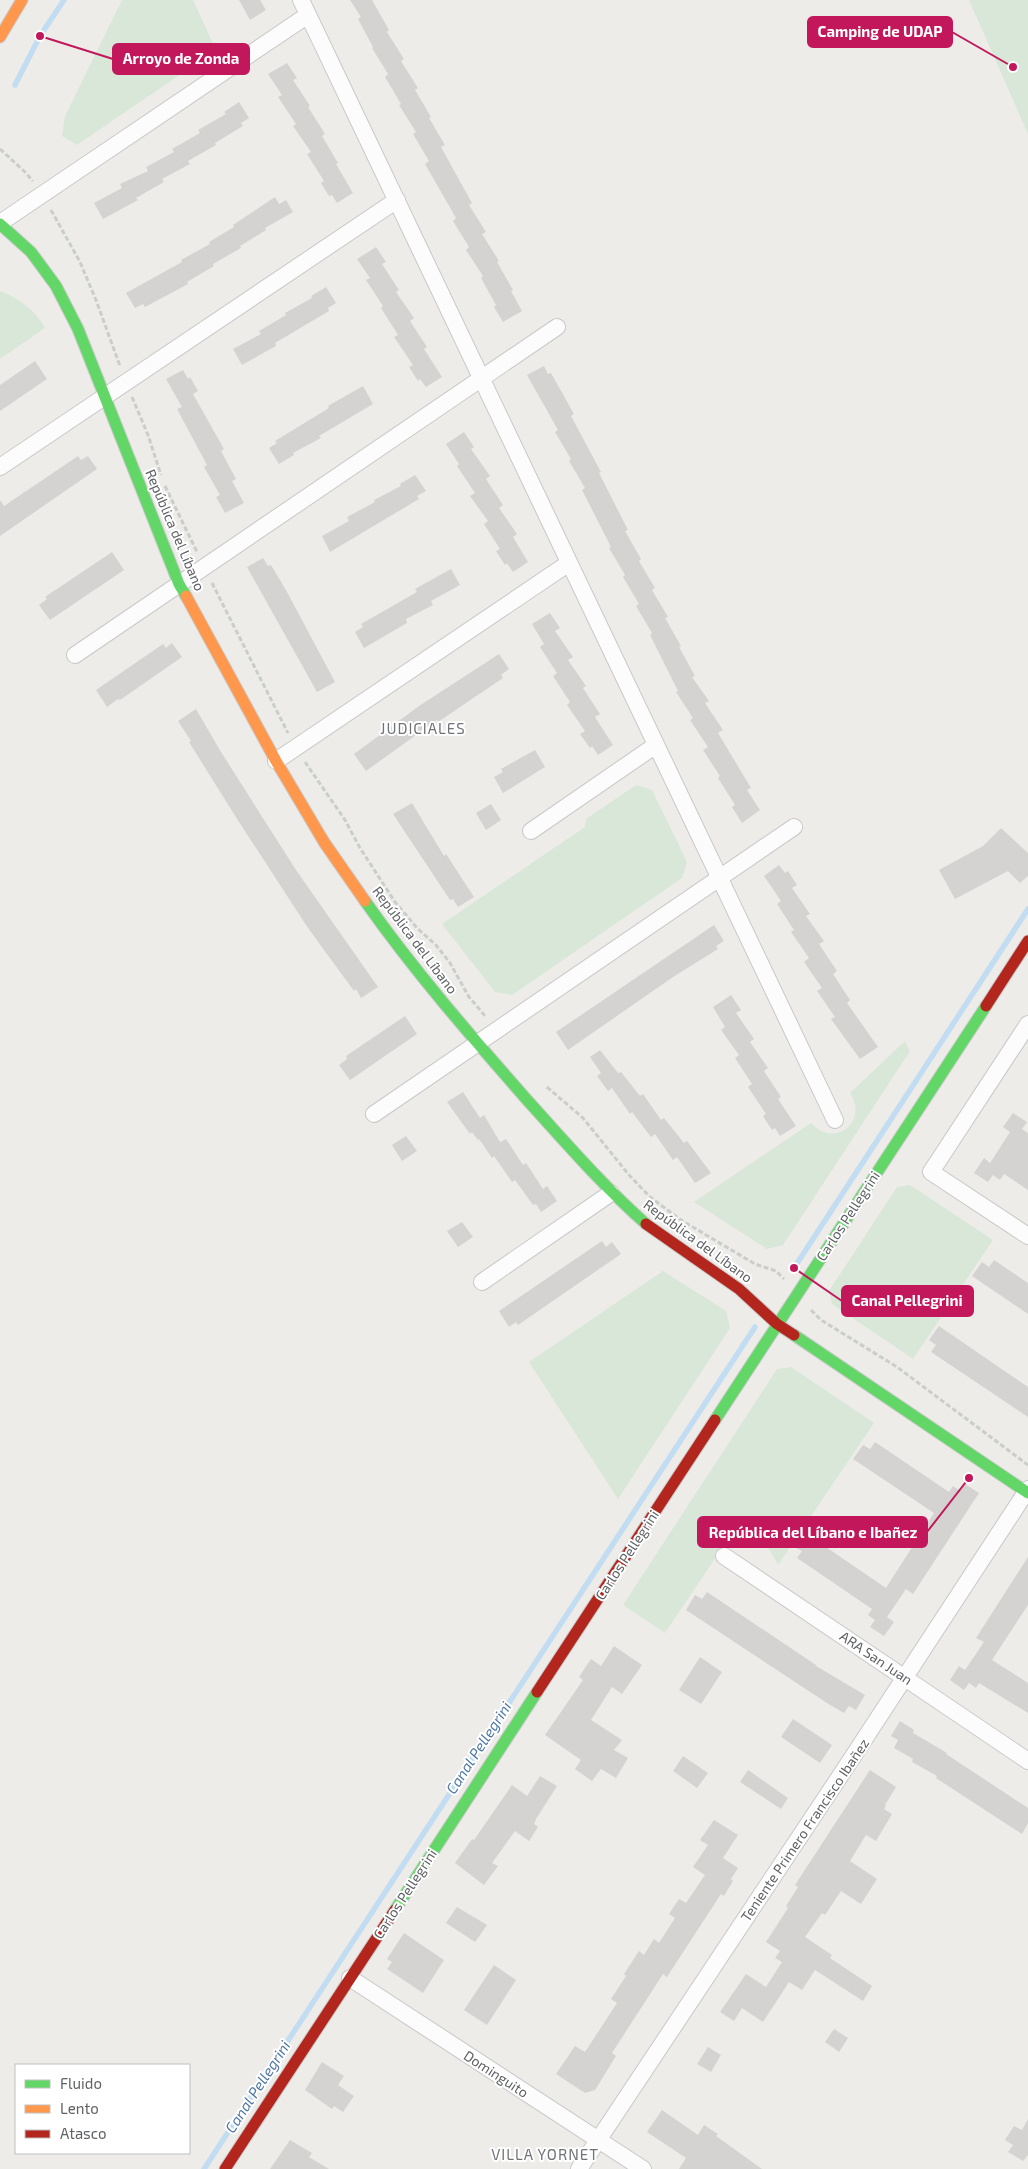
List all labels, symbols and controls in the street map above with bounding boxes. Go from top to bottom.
callout: Camping de UDAP [808,17,952,47]
text: Camping de UDAP [818,22,942,40]
callout: Arroyo de Zonda [113,44,249,74]
text: Arroyo de Zonda [123,49,239,68]
street label: República del Líbano [142,466,209,593]
district label: JUDICIALES [380,719,466,737]
street label: República del Líbano [369,883,461,997]
street label: Carlos Pellegrini [812,1168,883,1264]
street label: República del Líbano [641,1195,756,1286]
callout: Canal Pellegrini [842,1286,973,1316]
text: Canal Pellegrini [851,1291,963,1309]
street label: Carlos Pellegrini [591,1507,662,1603]
callout: República del Líbano e Ibañez [698,1517,927,1547]
text: República del Líbano e Ibañez [709,1523,917,1541]
street label: ARA San Juan [837,1627,916,1688]
water label: Canal Pellegrini [442,1698,515,1797]
street label: Teniente Primero Francisco Ibañez [737,1735,872,1924]
street label: Carlos Pellegrini [369,1846,440,1942]
water label: Canal Pellegrini [221,2037,294,2136]
street label: Dominguito [461,2046,532,2101]
legend [15,2064,190,2154]
text: Fluido [60,2074,102,2092]
text: Lento [60,2099,99,2117]
text: Atasco [60,2124,106,2142]
district label: VILLA YORNET [491,2145,599,2163]

